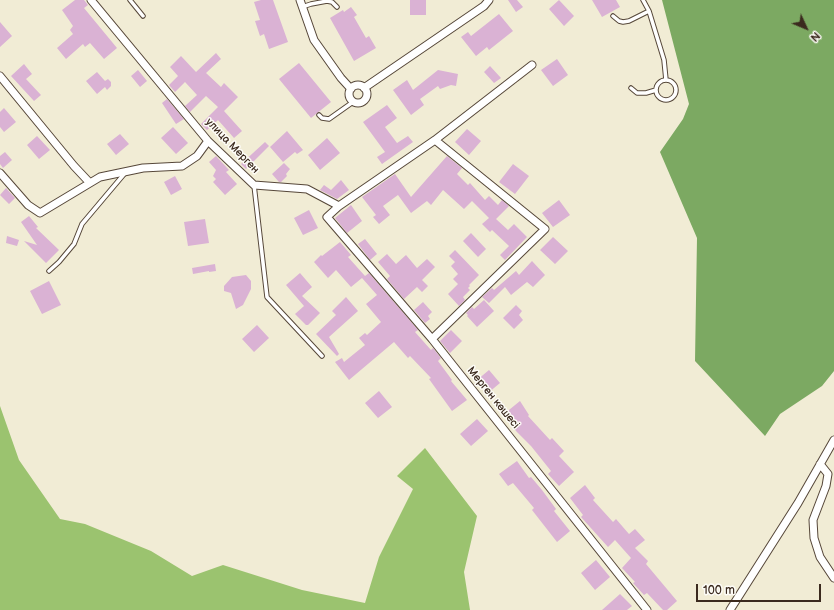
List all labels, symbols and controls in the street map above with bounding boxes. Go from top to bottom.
north arrow [786,8,826,48]
text: N [807,29,823,44]
street label: улица Мерген [202,116,262,176]
street label: Мерген көшесі [464,364,522,432]
scale bar [698,576,823,602]
text: 100 m [703,583,735,598]

